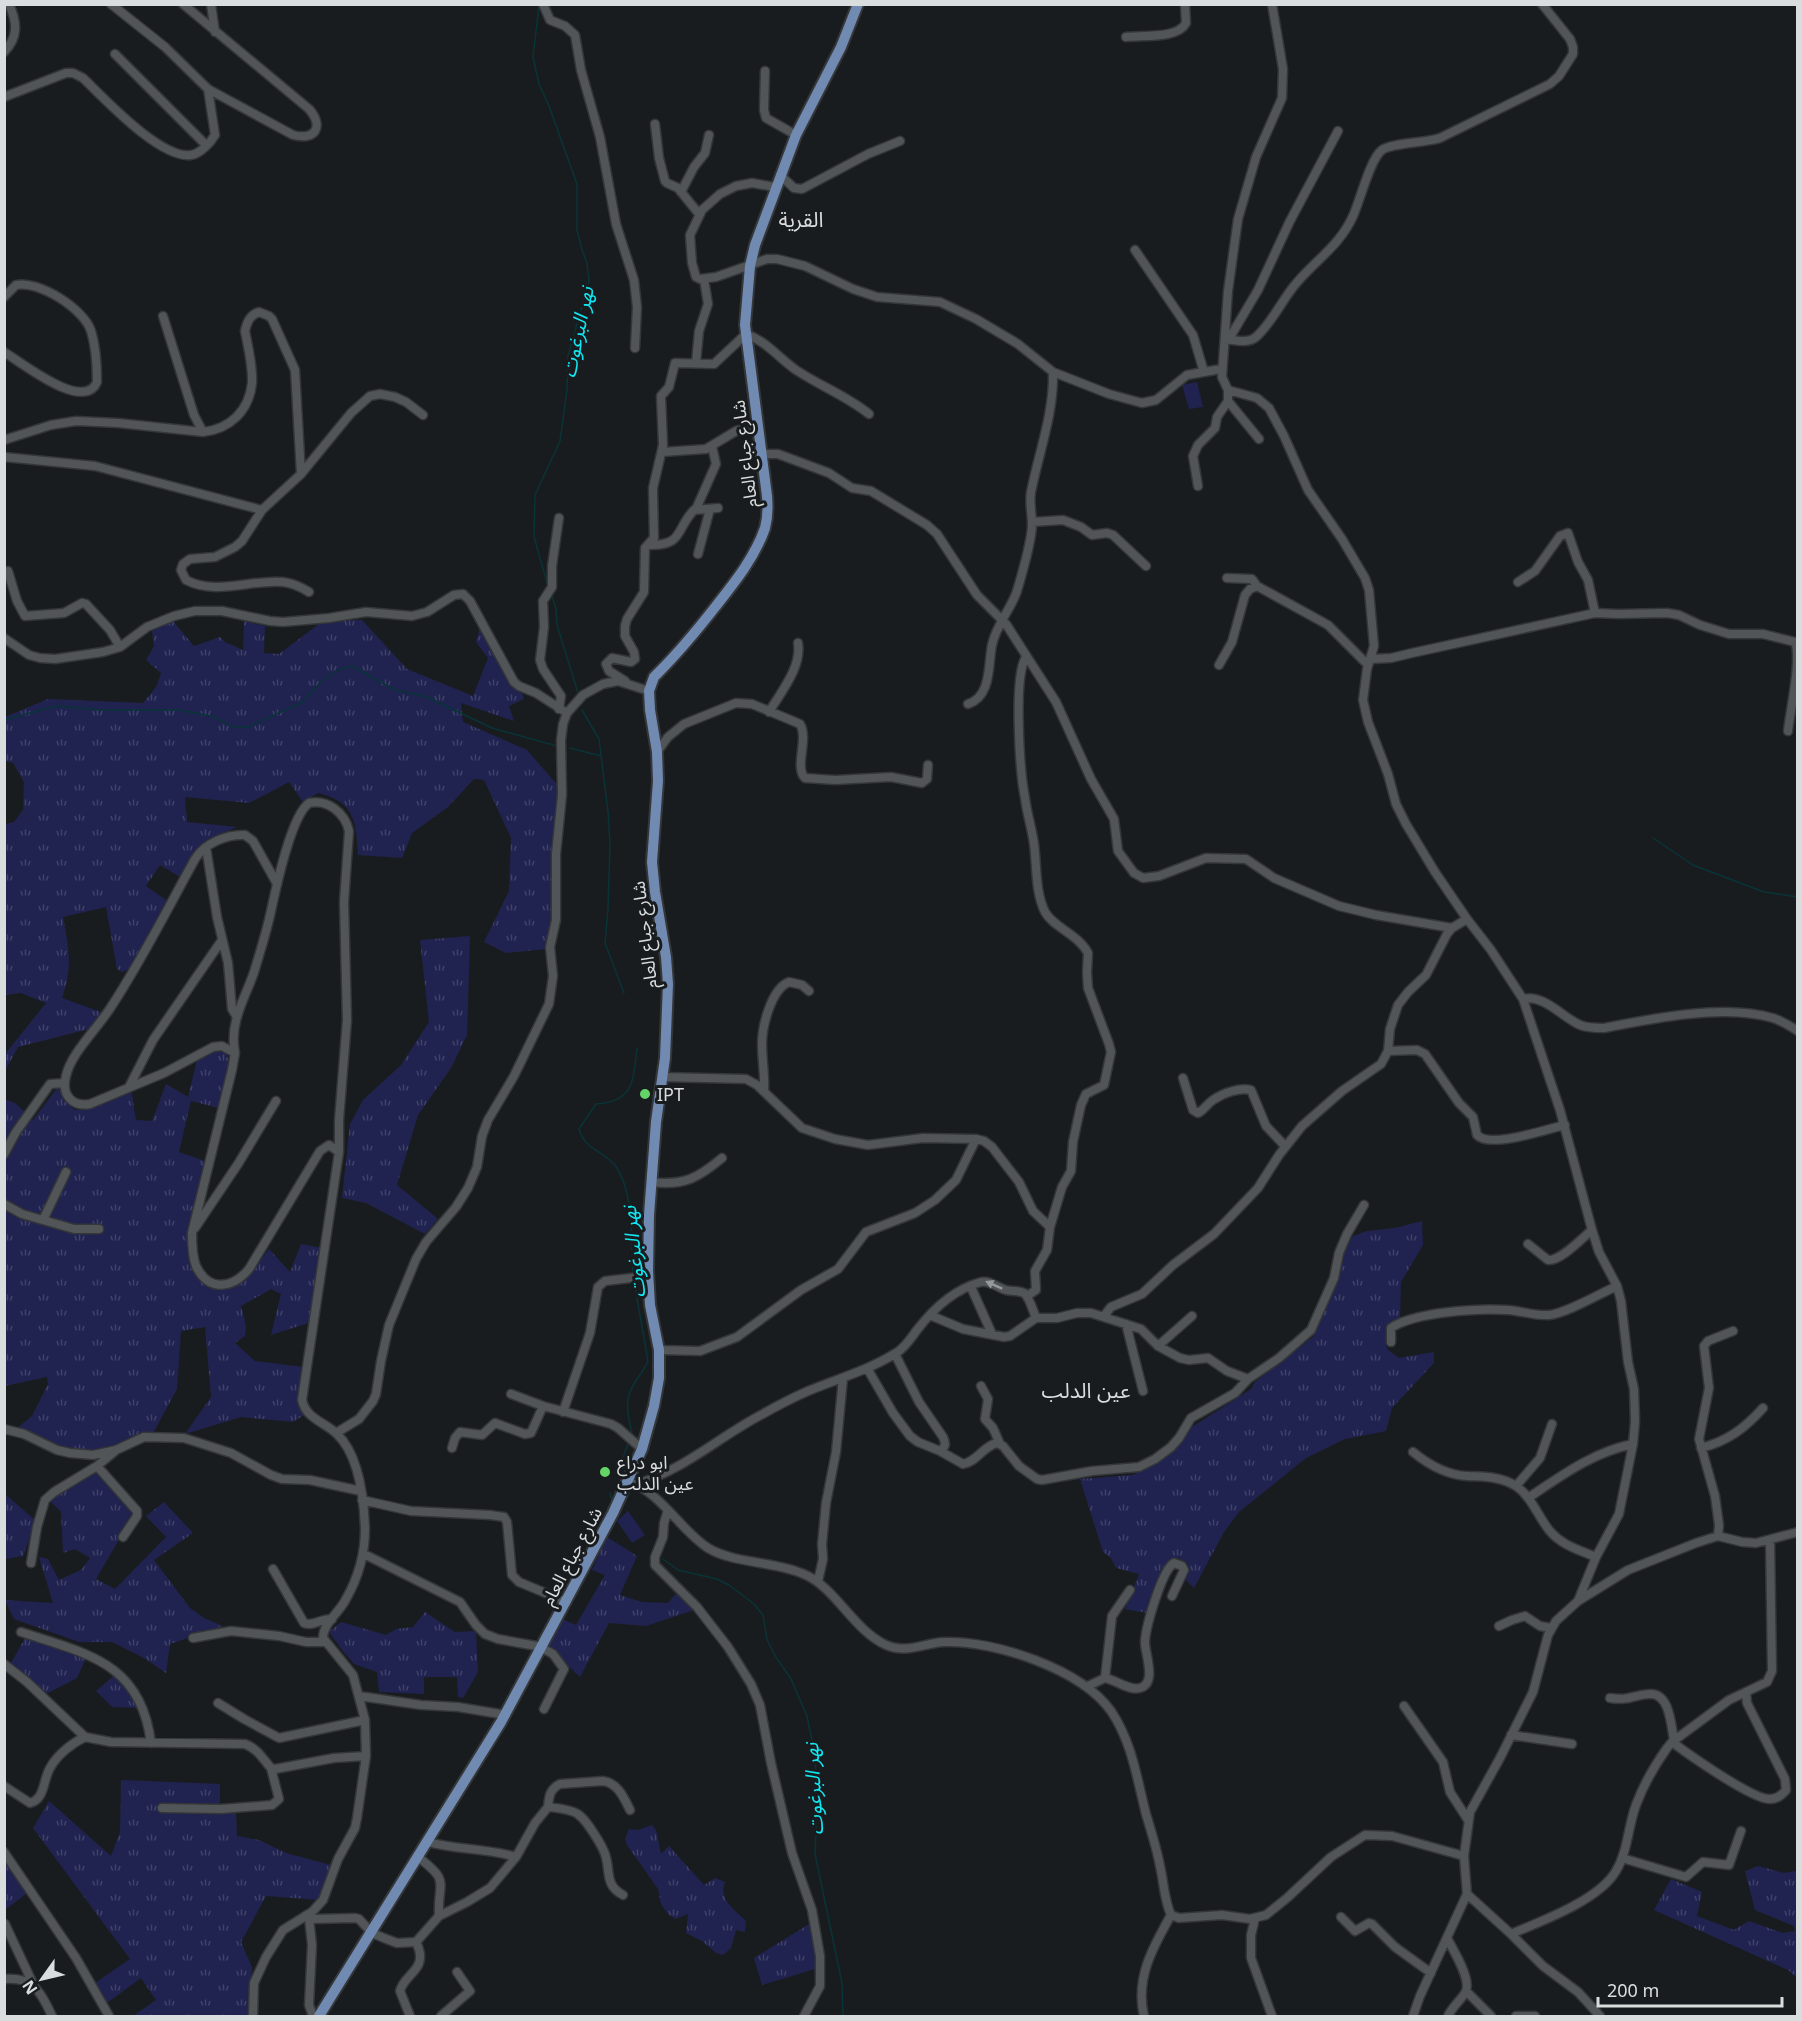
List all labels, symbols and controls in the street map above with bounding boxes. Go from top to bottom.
district label: القرية [778,205,824,233]
water label: نهر البرغوت [554,282,600,380]
street label: شارع جباع العام [726,399,765,509]
street label: شارع جباع العام [626,880,665,990]
place label: IPT [657,1082,684,1106]
marker: IPT [638,1087,652,1101]
water label: نهر البرغوت [615,1203,651,1299]
one-way arrow [986,1281,1003,1290]
district label: عين الدلب [1041,1376,1131,1404]
place label: ابو دراع عين الدلب [617,1450,693,1495]
marker: ابو دراع عين الدلب [598,1465,612,1479]
street label: شارع جباع العام [535,1503,610,1611]
water label: نهر البرغوت [797,1741,829,1836]
north arrow [12,1949,72,2009]
scale bar [1598,1970,1782,2008]
text: N [17,1976,42,1999]
text: 200 m [1607,1978,1659,2002]

